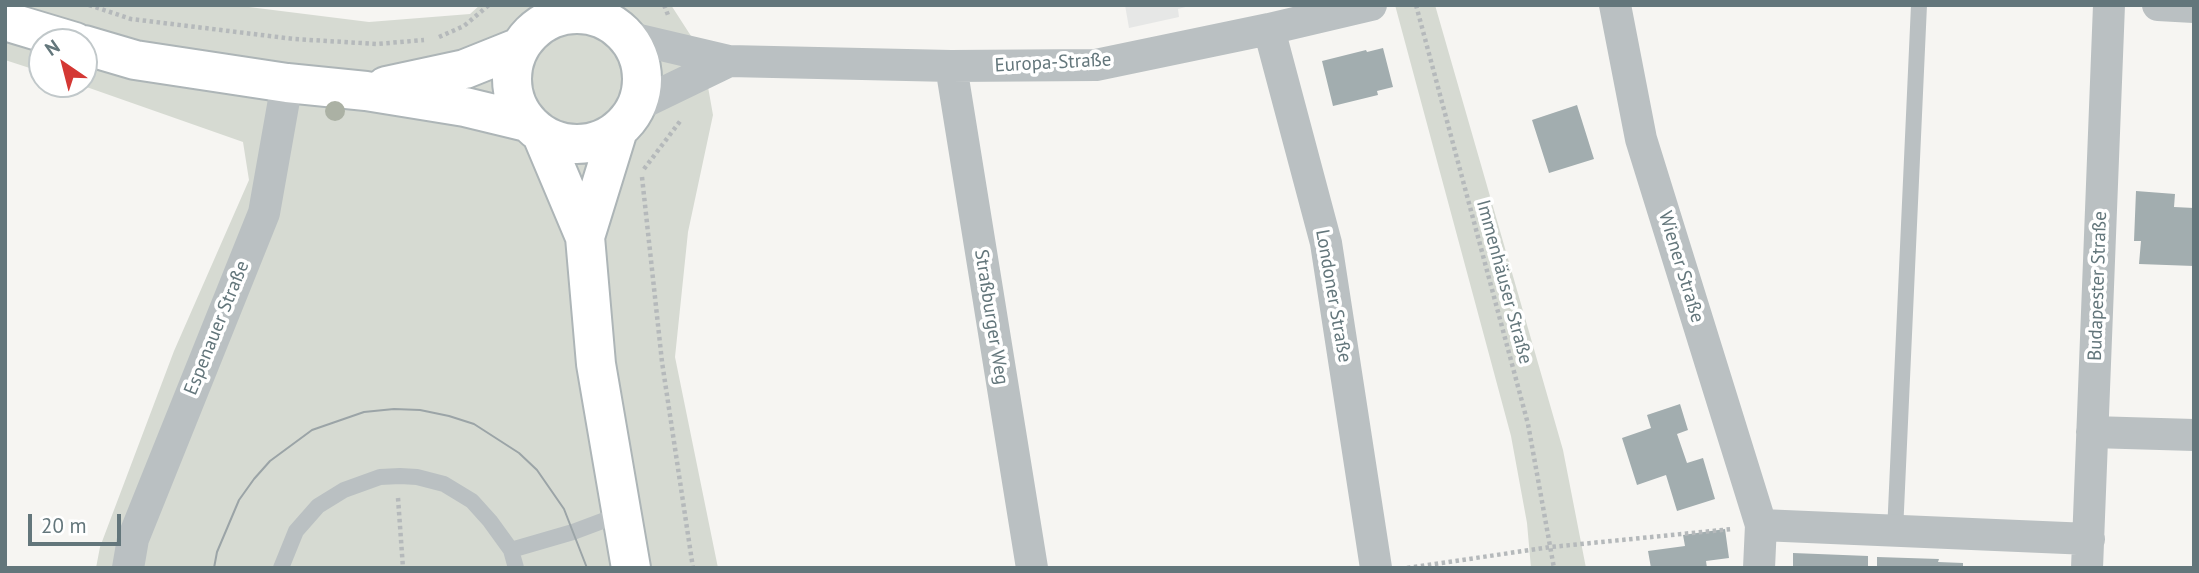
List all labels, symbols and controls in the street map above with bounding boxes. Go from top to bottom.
north arrow [28,28,98,98]
text: N [40,34,64,61]
street label: Europa-Straße [994,49,1112,77]
street label: Immenhäuser Straße [1471,197,1537,367]
street label: Wiener Straße [1653,209,1709,325]
street label: Budapester Straße [2084,211,2112,361]
street label: Londoner Straße [1310,228,1356,364]
street label: Straßburger Weg [969,248,1013,386]
street label: Espenauer Straße [180,258,254,398]
scale bar [32,500,124,544]
text: 20 m [41,512,87,539]

